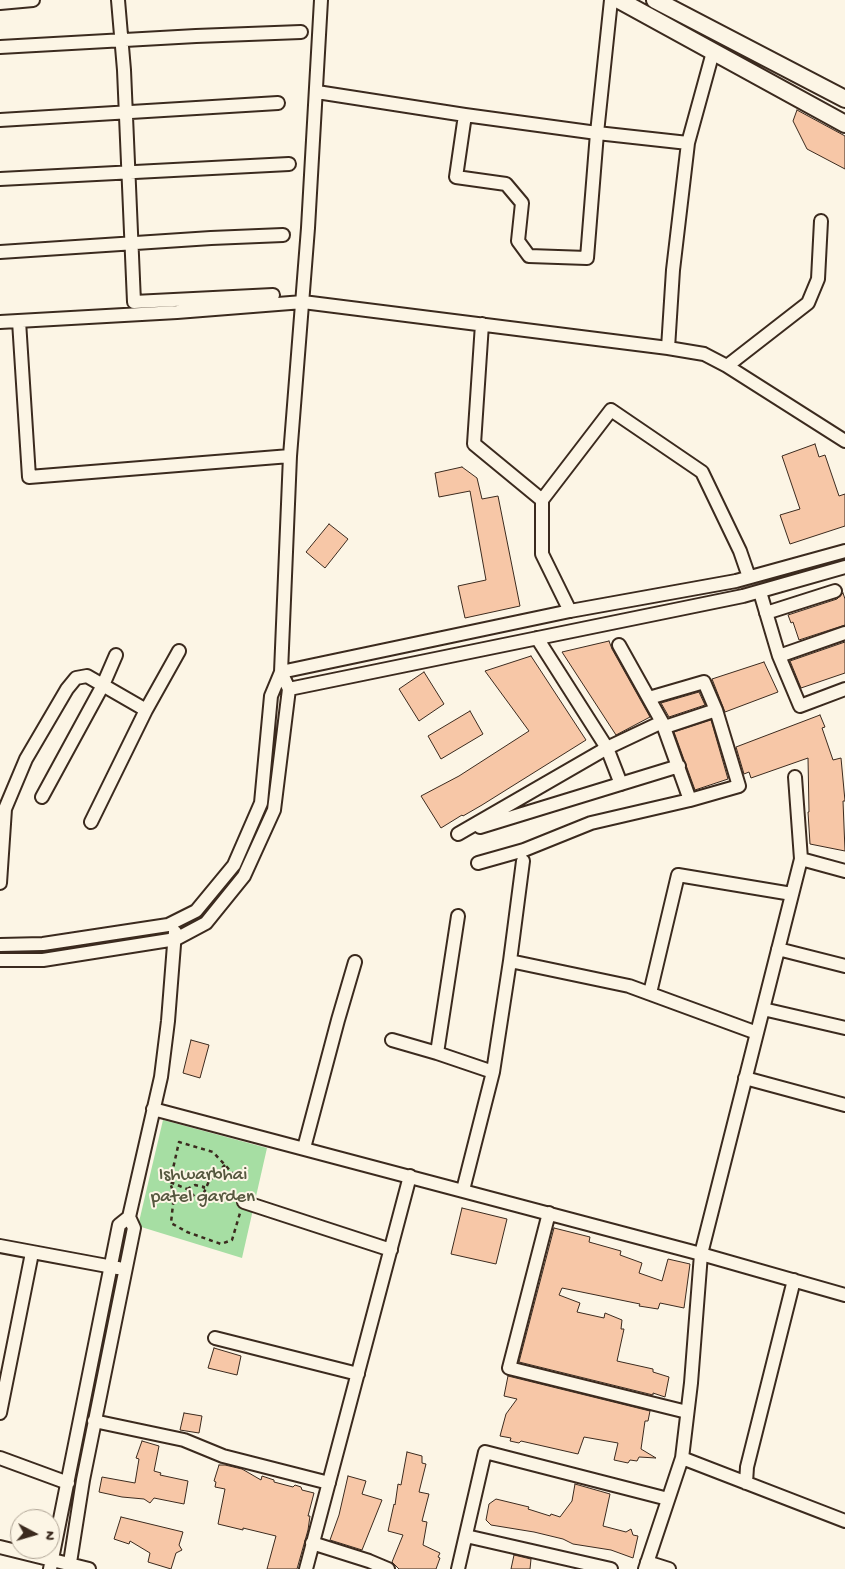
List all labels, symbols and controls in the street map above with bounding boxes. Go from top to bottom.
park label: Ishwarbhai patel garden [151,1165,255,1209]
north arrow [10,1509,60,1559]
text: N [40,1530,58,1541]

